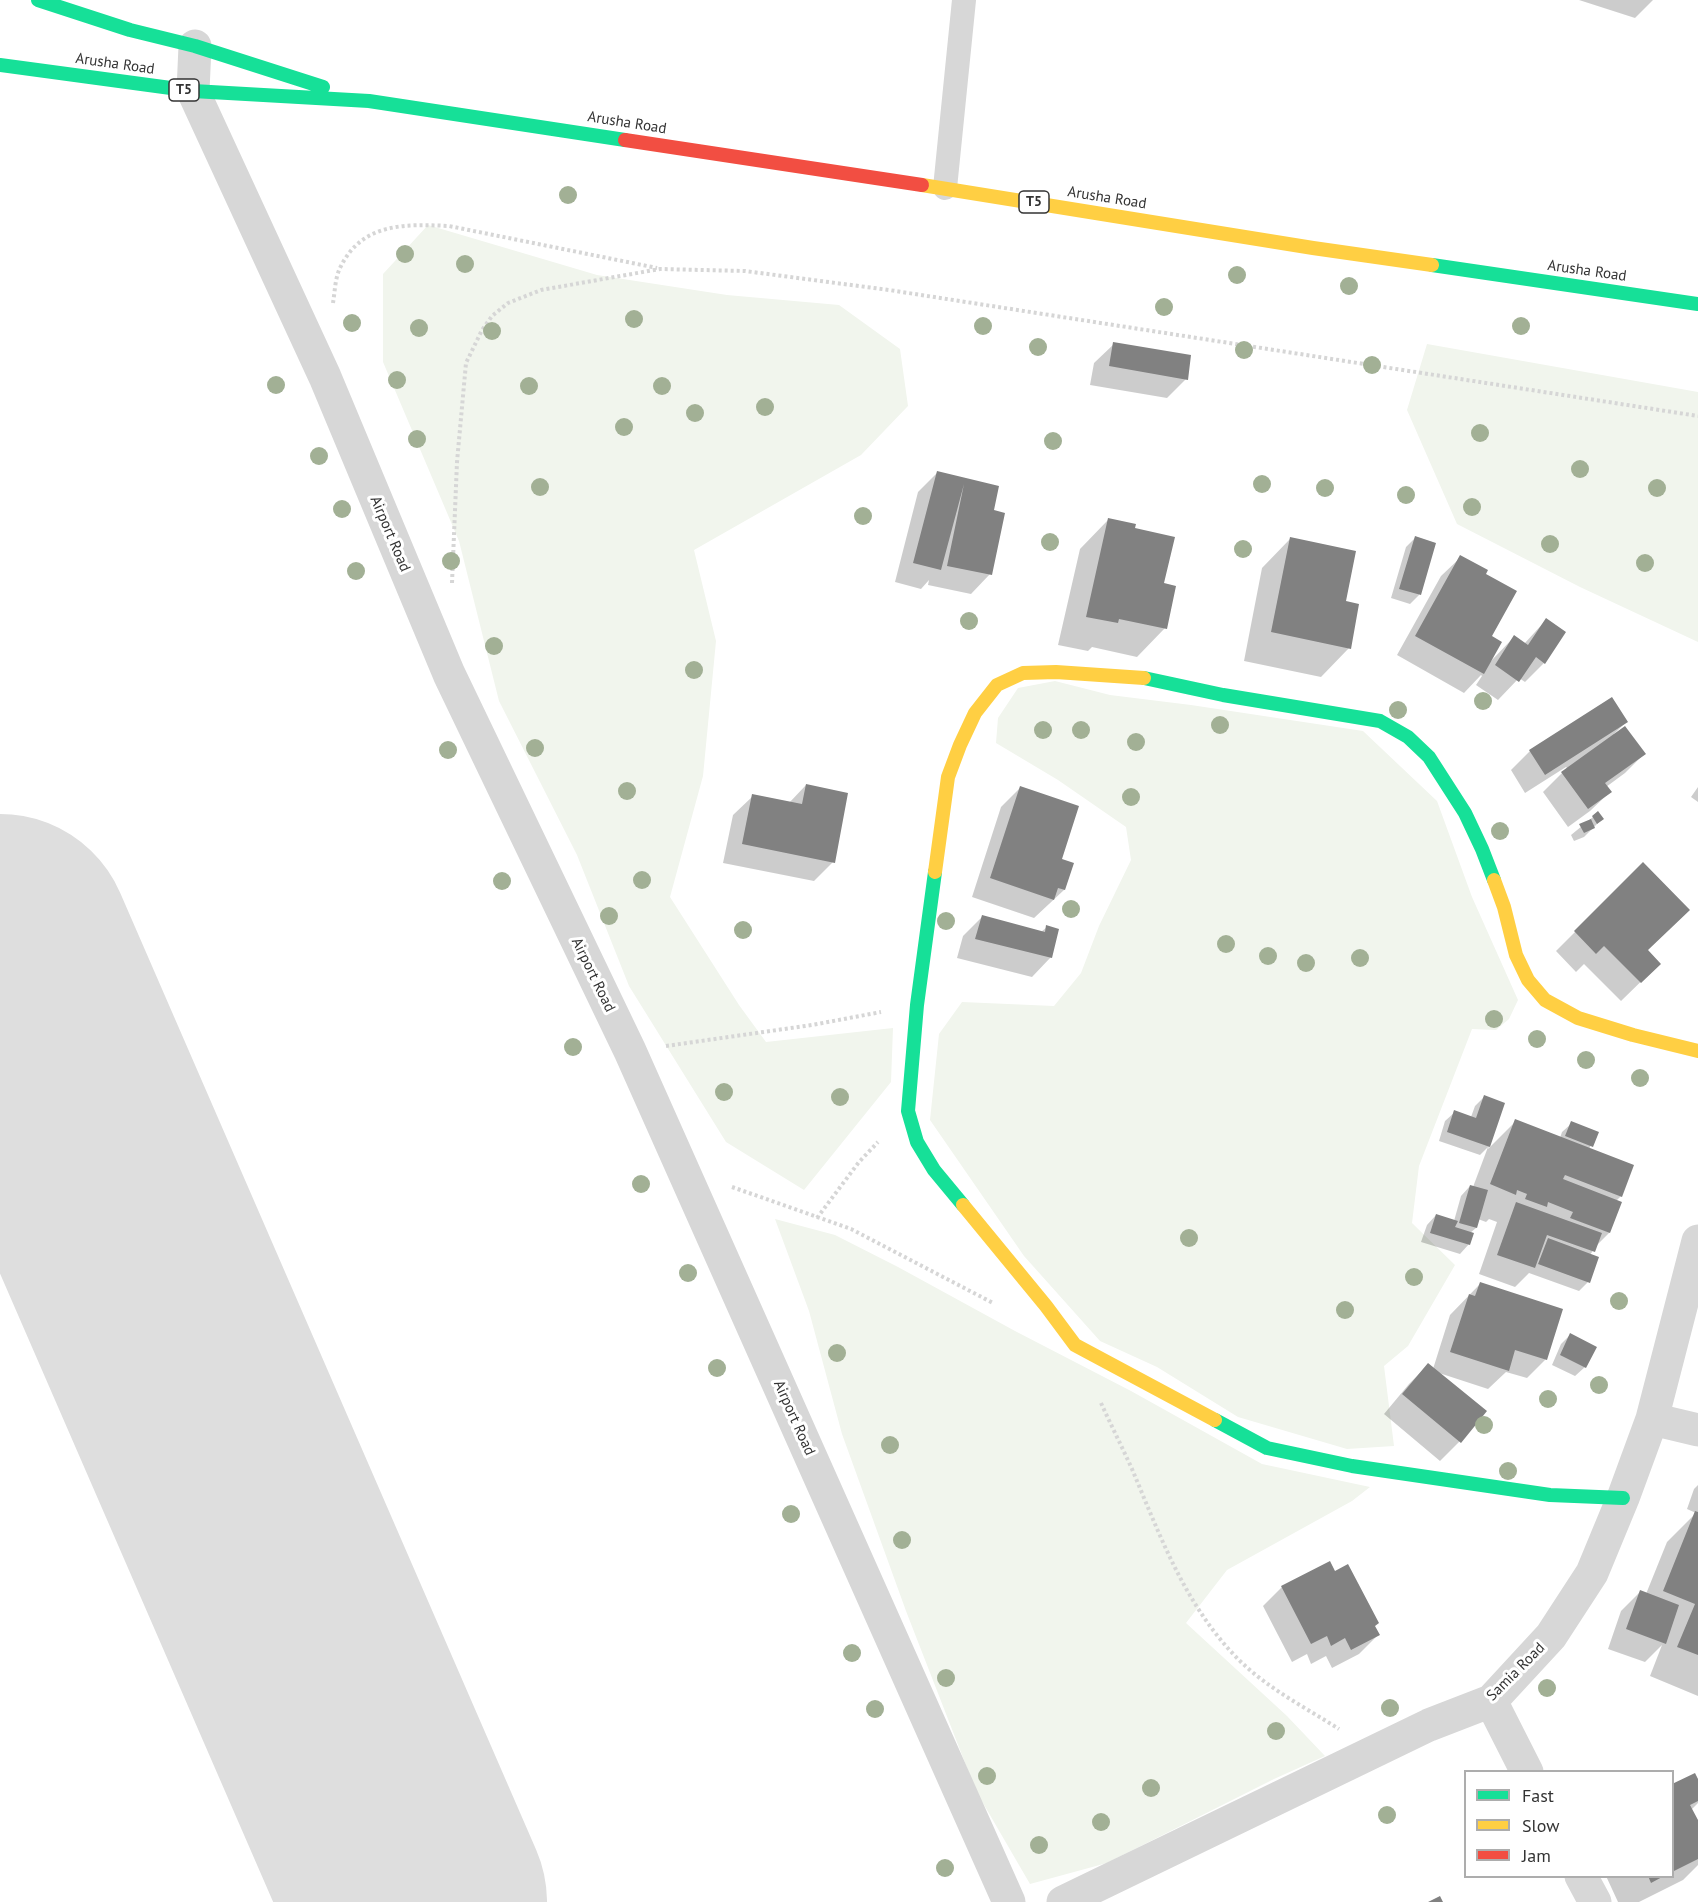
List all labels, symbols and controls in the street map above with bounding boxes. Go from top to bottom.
street label: Arusha Road [74,50,156,78]
road number: T5 [169,79,199,101]
street label: Arusha Road [586,108,668,138]
street label: Arusha Road [1066,183,1148,213]
road number: T5 [1019,191,1049,213]
street label: Arusha Road [1546,257,1628,285]
street label: Airport Road [366,493,414,575]
street label: Airport Road [567,935,619,1015]
street label: Airport Road [769,1378,819,1458]
street label: Samia Road [1483,1639,1549,1705]
legend [1464,1770,1674,1878]
text: Fast [1522,1784,1554,1807]
text: Slow [1522,1814,1560,1837]
text: Jam [1522,1844,1551,1867]

